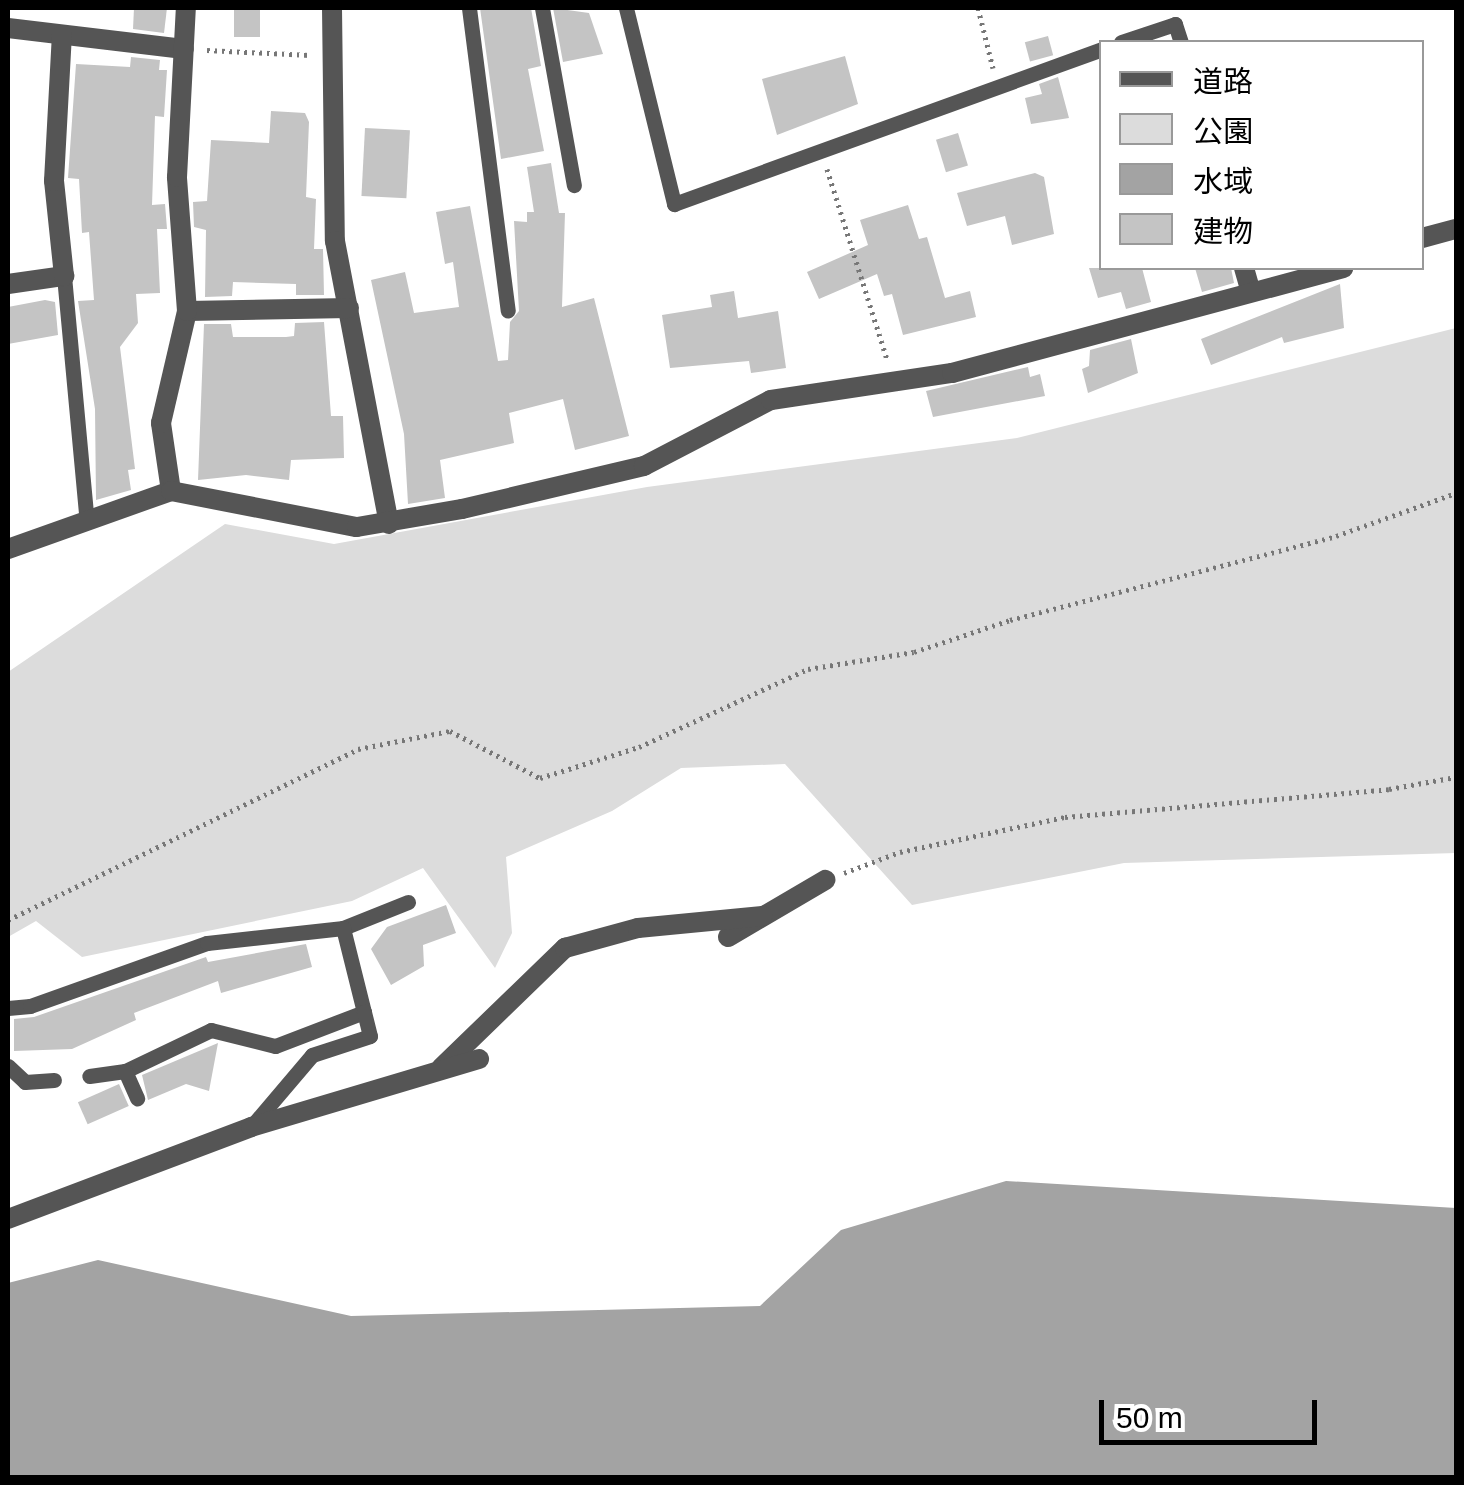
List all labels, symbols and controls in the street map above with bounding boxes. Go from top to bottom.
legend [1099,40,1424,270]
text: 道路 [1193,65,1253,98]
text: 公園 [1193,115,1253,148]
text: 水域 [1193,165,1253,198]
text: 建物 [1193,215,1253,248]
scale bar [1104,1380,1322,1442]
text: 50 m [1116,1401,1183,1434]

